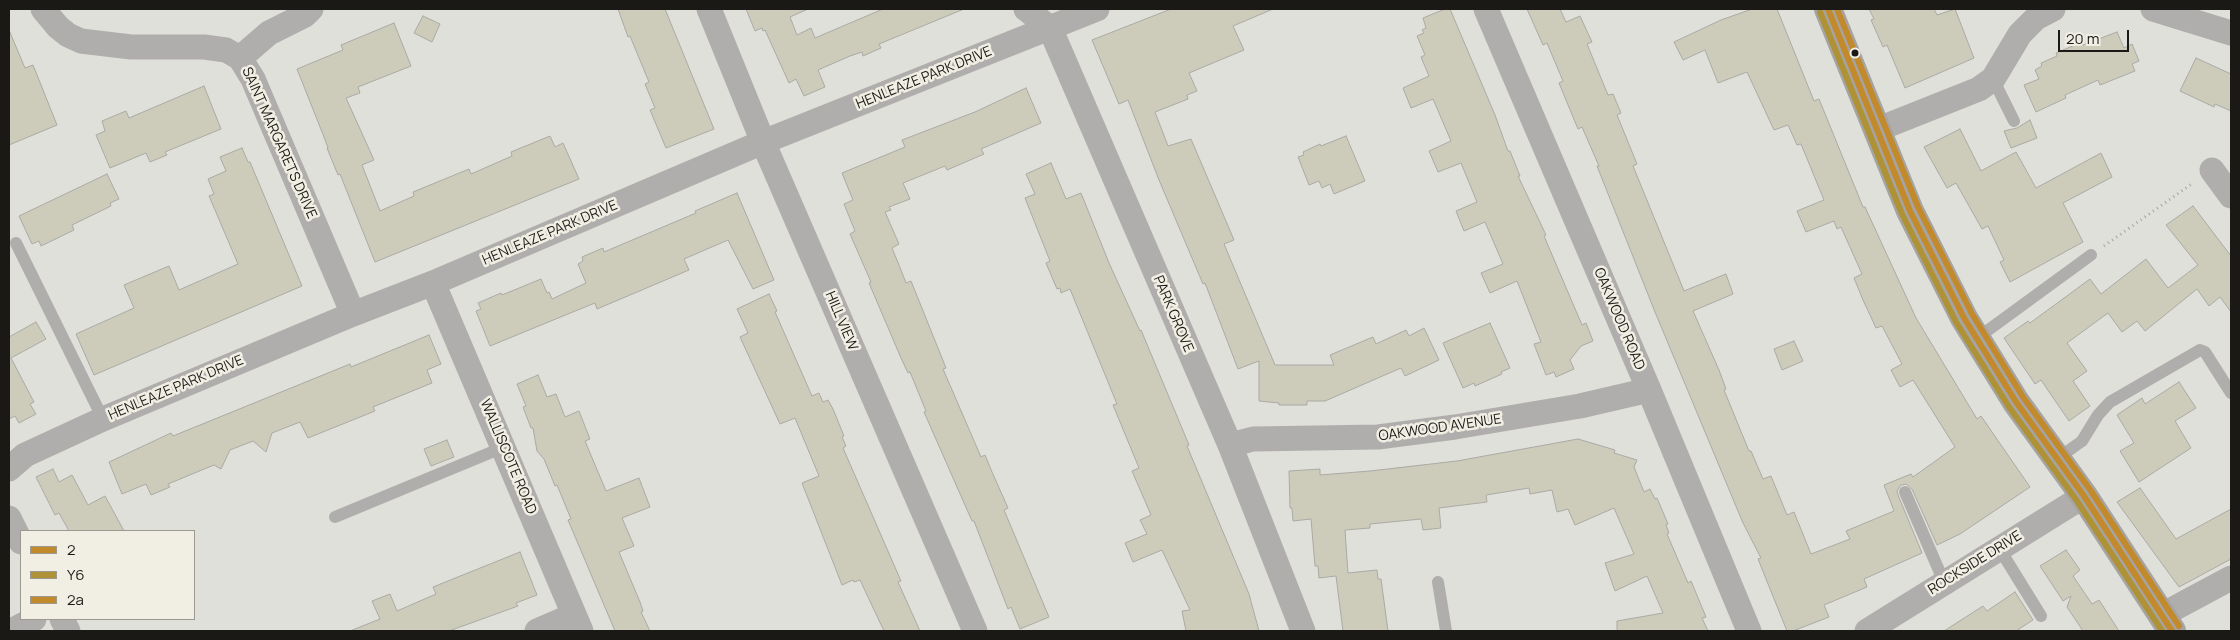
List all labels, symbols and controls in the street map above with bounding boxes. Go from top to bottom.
scale bar [2060,20,2131,52]
text: 20 m [2066,28,2099,49]
street label: HENLEAZE PARK DRIVE [854,43,994,113]
unlabelled marker [1850,48,1860,58]
street label: SAINT MARGARETS DRIVE [238,65,320,221]
street label: HENLEAZE PARK DRIVE [480,197,620,269]
street label: OAKWOOD ROAD [1590,265,1648,373]
street label: PARK GROVE [1149,273,1197,355]
street label: HILL VIEW [821,289,861,353]
street label: HENLEAZE PARK DRIVE [106,352,246,424]
street label: WALLISCOTE ROAD [476,397,540,517]
street label: OAKWOOD AVENUE [1377,411,1503,445]
street label: ROCKSIDE DRIVE [1925,528,2025,598]
legend [20,530,195,620]
text: 2 [67,539,76,560]
text: Y6 [67,564,85,585]
text: 2a [67,589,84,610]

